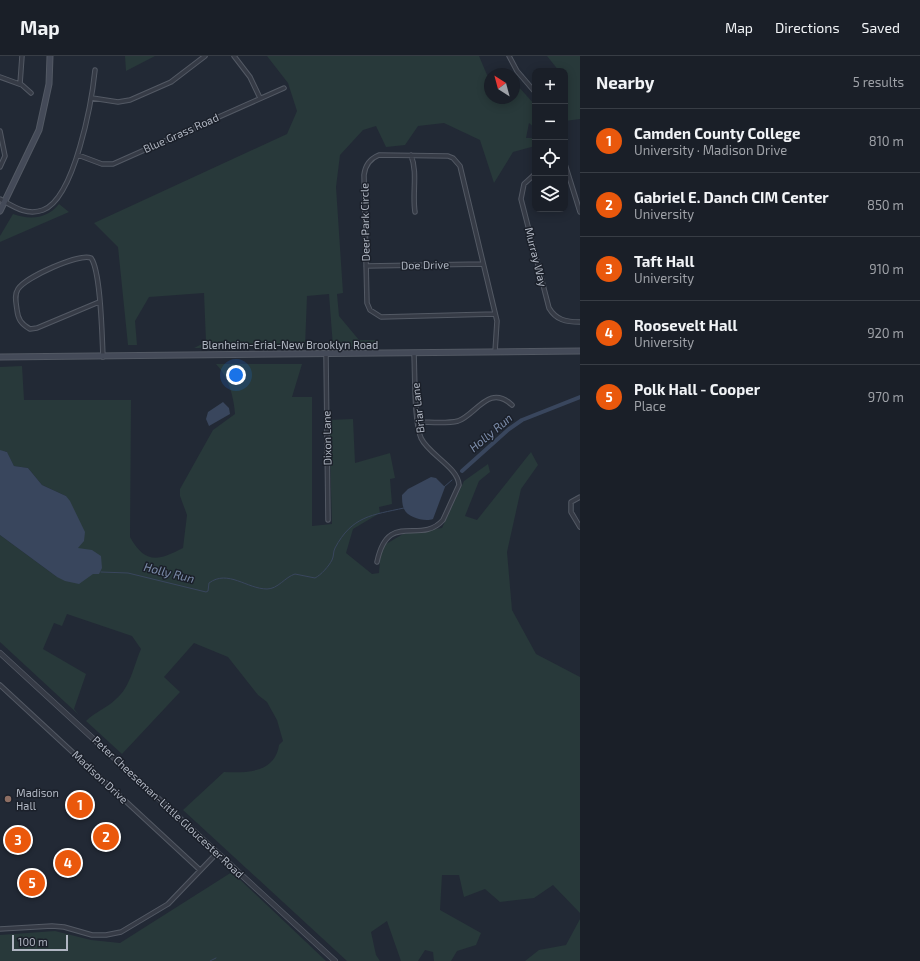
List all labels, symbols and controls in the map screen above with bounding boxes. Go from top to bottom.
text: Map [20,16,60,39]
text: Map [725,19,753,36]
text: Directions [775,19,840,36]
text: Saved [862,19,900,36]
north arrow [484,68,520,104]
map controls [532,68,568,212]
button: + [532,68,568,104]
text: Nearby [596,72,654,92]
text: 5 results [853,74,904,90]
button: − [532,104,568,140]
street label: Blue Grass Road [141,110,220,155]
text: Camden County College [634,124,800,142]
text: 1 [606,133,612,149]
text: 810 m [869,133,904,149]
button: locate [532,140,568,176]
text: University · Madison Drive [634,142,787,158]
button: layers [532,176,568,212]
street label: Deer Park Circle [357,183,372,261]
text: Gabriel E. Danch CIM Center [634,188,829,206]
text: 2 [605,197,613,213]
text: 850 m [867,197,904,213]
text: University [634,206,694,222]
street label: Murray Way [523,226,550,288]
text: Taft Hall [634,252,694,270]
street label: Doe Drive [401,258,449,271]
text: 3 [605,261,613,277]
text: 910 m [869,261,904,277]
text: University [634,270,694,286]
text: Roosevelt Hall [634,316,737,334]
text: 4 [605,325,613,341]
text: 920 m [867,325,904,341]
text: University [634,334,694,350]
street label: Blenheim-Erial-New Brooklyn Road [202,338,378,351]
your location [226,365,246,385]
text: Polk Hall - Cooper [634,380,760,398]
street label: Briar Lane [408,382,427,434]
text: 5 [605,389,613,405]
text: 970 m [868,389,904,405]
text: Place [634,398,666,414]
street label: Dixon Lane [320,410,333,466]
water label: Holly Run [466,410,515,455]
water label: Holly Run [142,559,196,586]
street label: Peter Cheeseman-Little Gloucester Road [90,733,247,880]
street label: Madison Drive [70,747,131,806]
place label: Madison Hall [16,786,59,812]
pin: 1 [67,790,93,820]
marker: Madison Hall [3,794,13,804]
pin: 2 [93,822,119,852]
pin: 3 [5,825,31,855]
pin: 4 [55,848,81,878]
pin: 5 [19,868,45,898]
scale bar [12,933,68,952]
text: 100 m [18,935,48,948]

